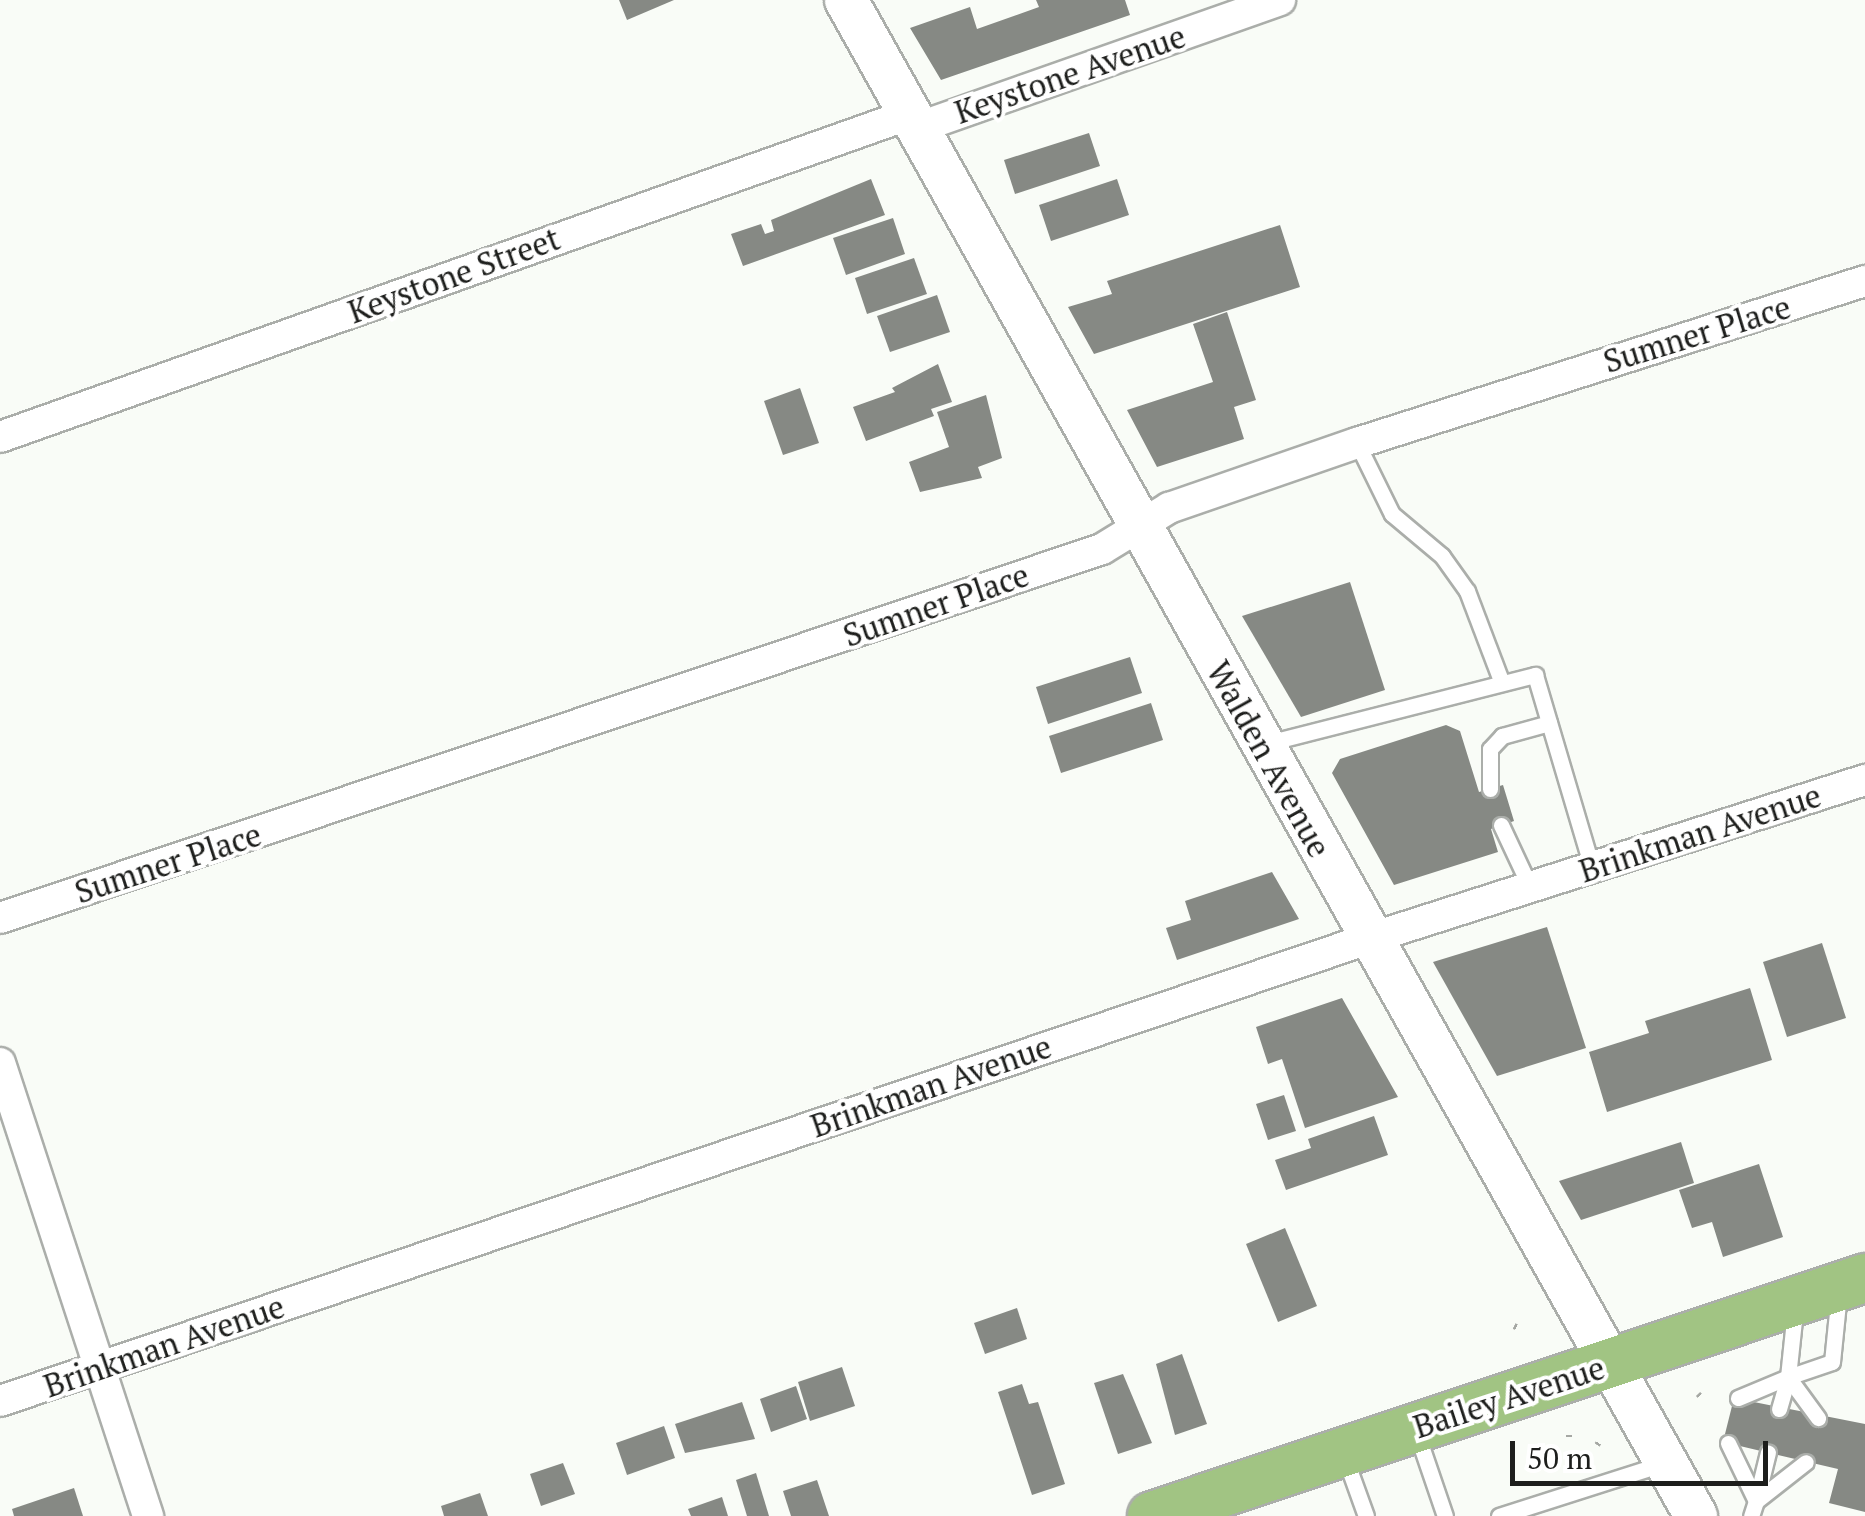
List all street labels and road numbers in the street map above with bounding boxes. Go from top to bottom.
street label: Keystone Avenue [949,16,1191,132]
street label: Keystone Street [343,219,565,331]
street label: Sumner Place [1599,287,1795,381]
street label: Sumner Place [838,555,1034,655]
street label: Walden Avenue [1199,654,1339,864]
street label: Brinkman Avenue [1574,776,1826,890]
street label: Sumner Place [70,815,266,911]
street label: Brinkman Avenue [805,1027,1057,1145]
street label: Brinkman Avenue [38,1287,290,1405]
street label: Bailey Avenue [1408,1348,1610,1446]

